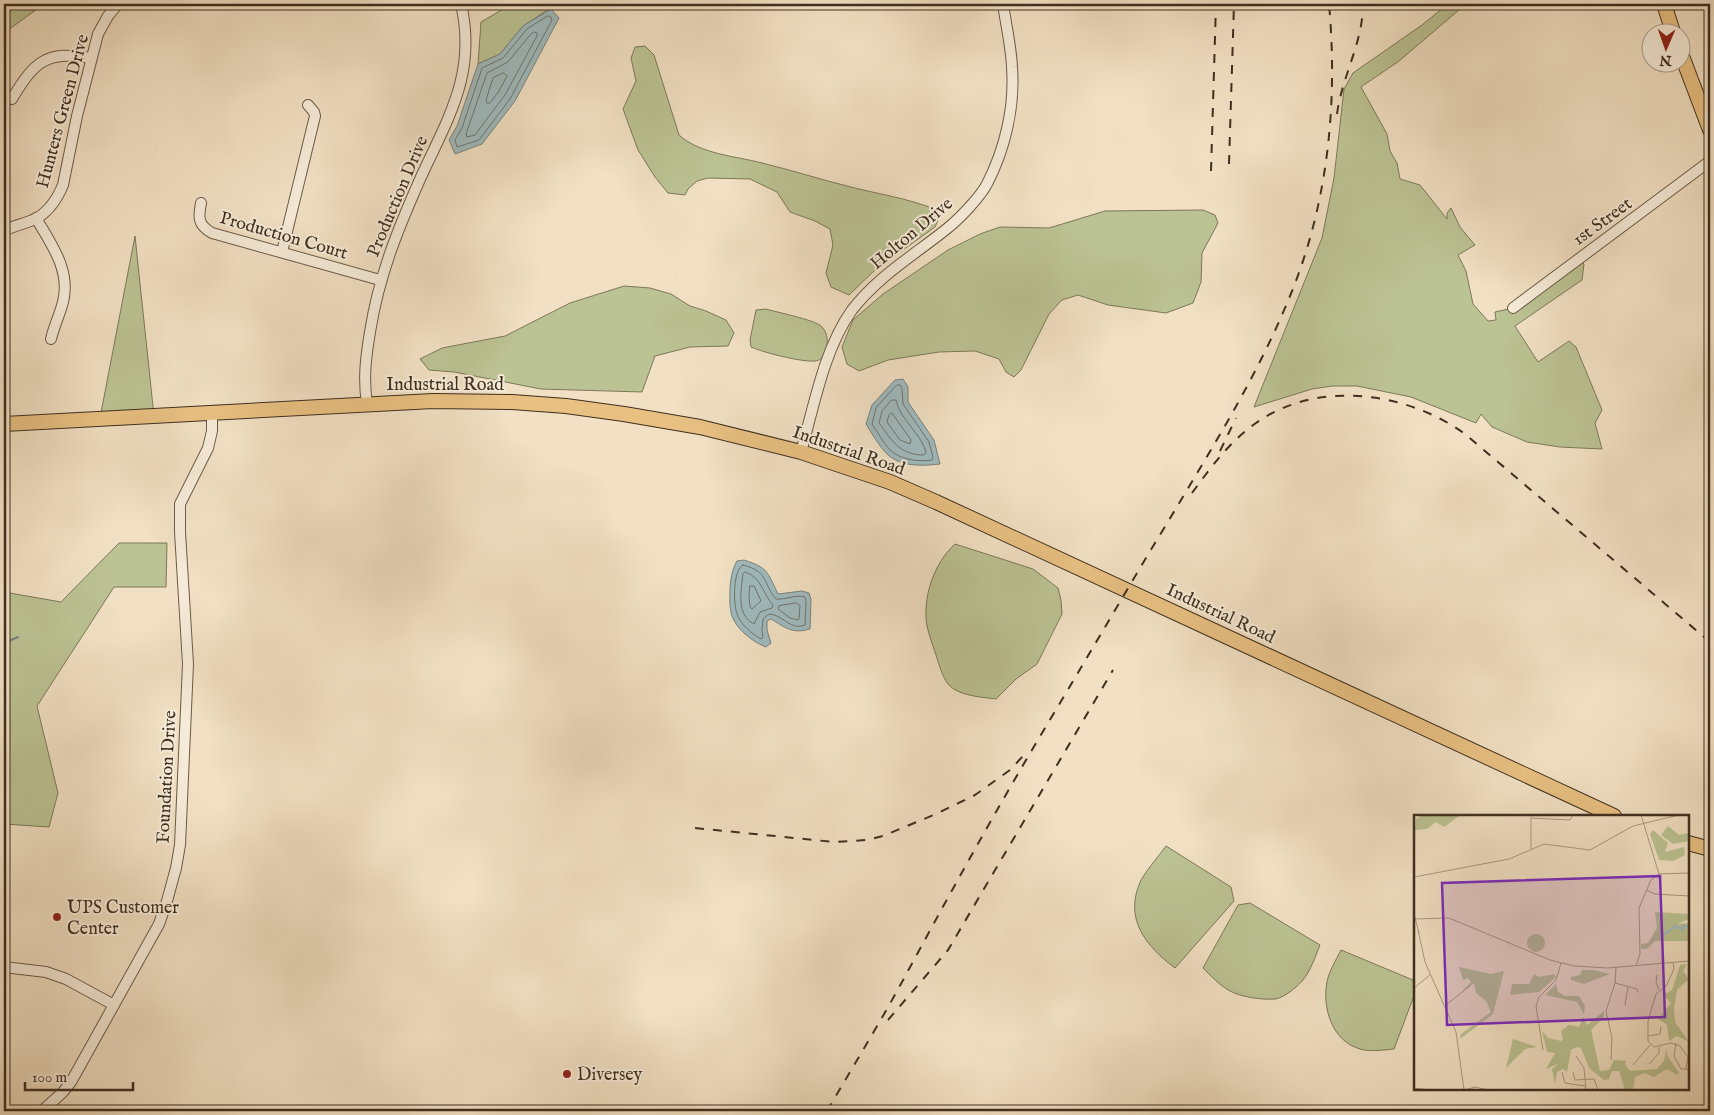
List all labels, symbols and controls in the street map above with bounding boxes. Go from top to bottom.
north arrow [1642,22,1692,72]
street label: Hunters Green Drive [32,32,95,191]
text: N [1659,51,1673,69]
street label: Production Drive [363,133,434,261]
street label: Holton Drive [866,193,958,275]
street label: 1st Street [1569,193,1637,251]
street label: Production Court [217,207,350,266]
street label: Industrial Road [386,374,504,397]
street label: Industrial Road [789,421,908,482]
street label: Industrial Road [1162,579,1279,650]
street label: Foundation Drive [153,710,182,844]
inset map [1414,815,1689,1090]
place label: UPS Customer Center [67,897,179,941]
marker: UPS Customer Center [51,911,63,923]
scale bar [25,1060,132,1092]
place label: Diversey [577,1064,643,1087]
text: 100 m [32,1068,68,1087]
marker: Diversey [561,1068,573,1080]

